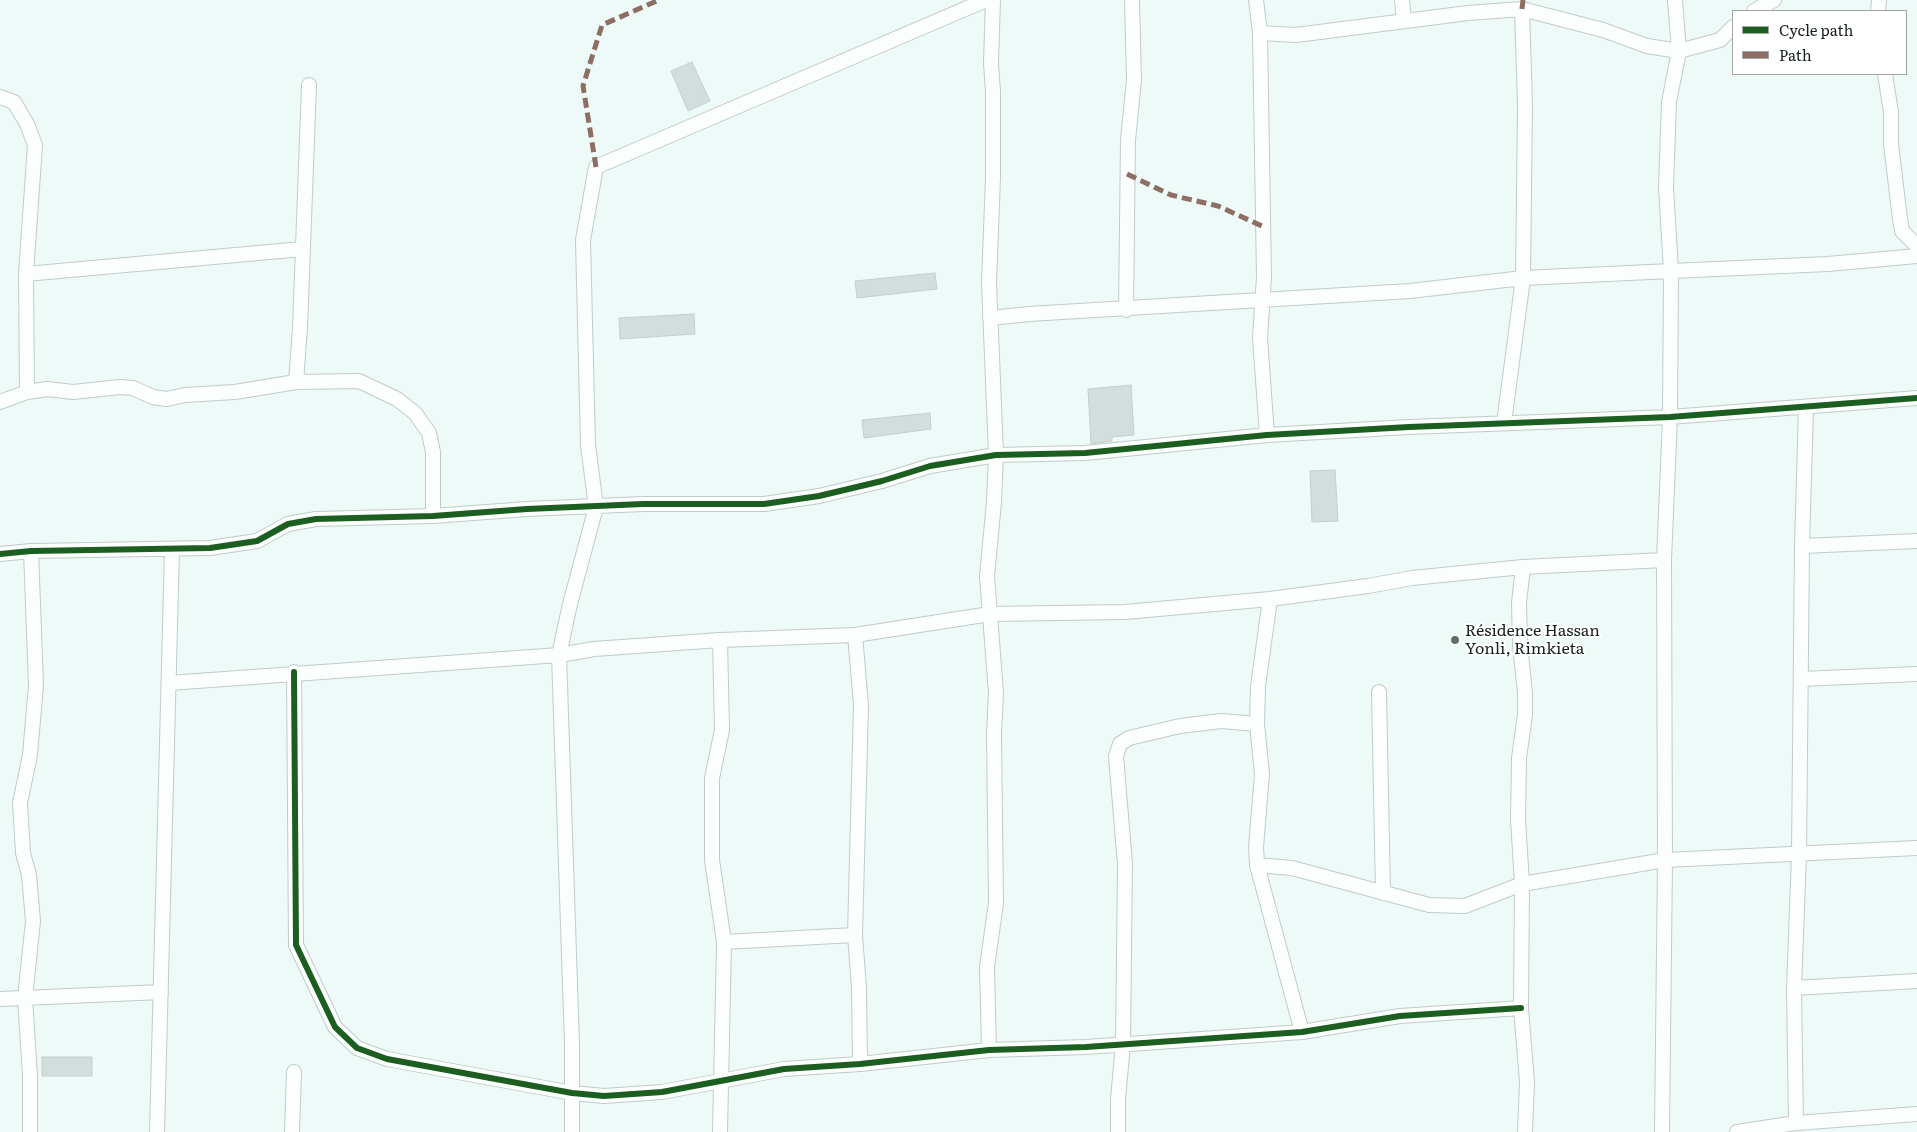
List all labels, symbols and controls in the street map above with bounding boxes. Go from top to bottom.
legend [1732,10,1907,75]
text: Cycle path [1779,18,1853,41]
text: Path [1779,43,1812,66]
place label: Résidence Hassan Yonli, Rimkieta [1465,621,1600,659]
marker: Résidence Hassan Yonli, Rimkieta [1449,634,1461,646]

